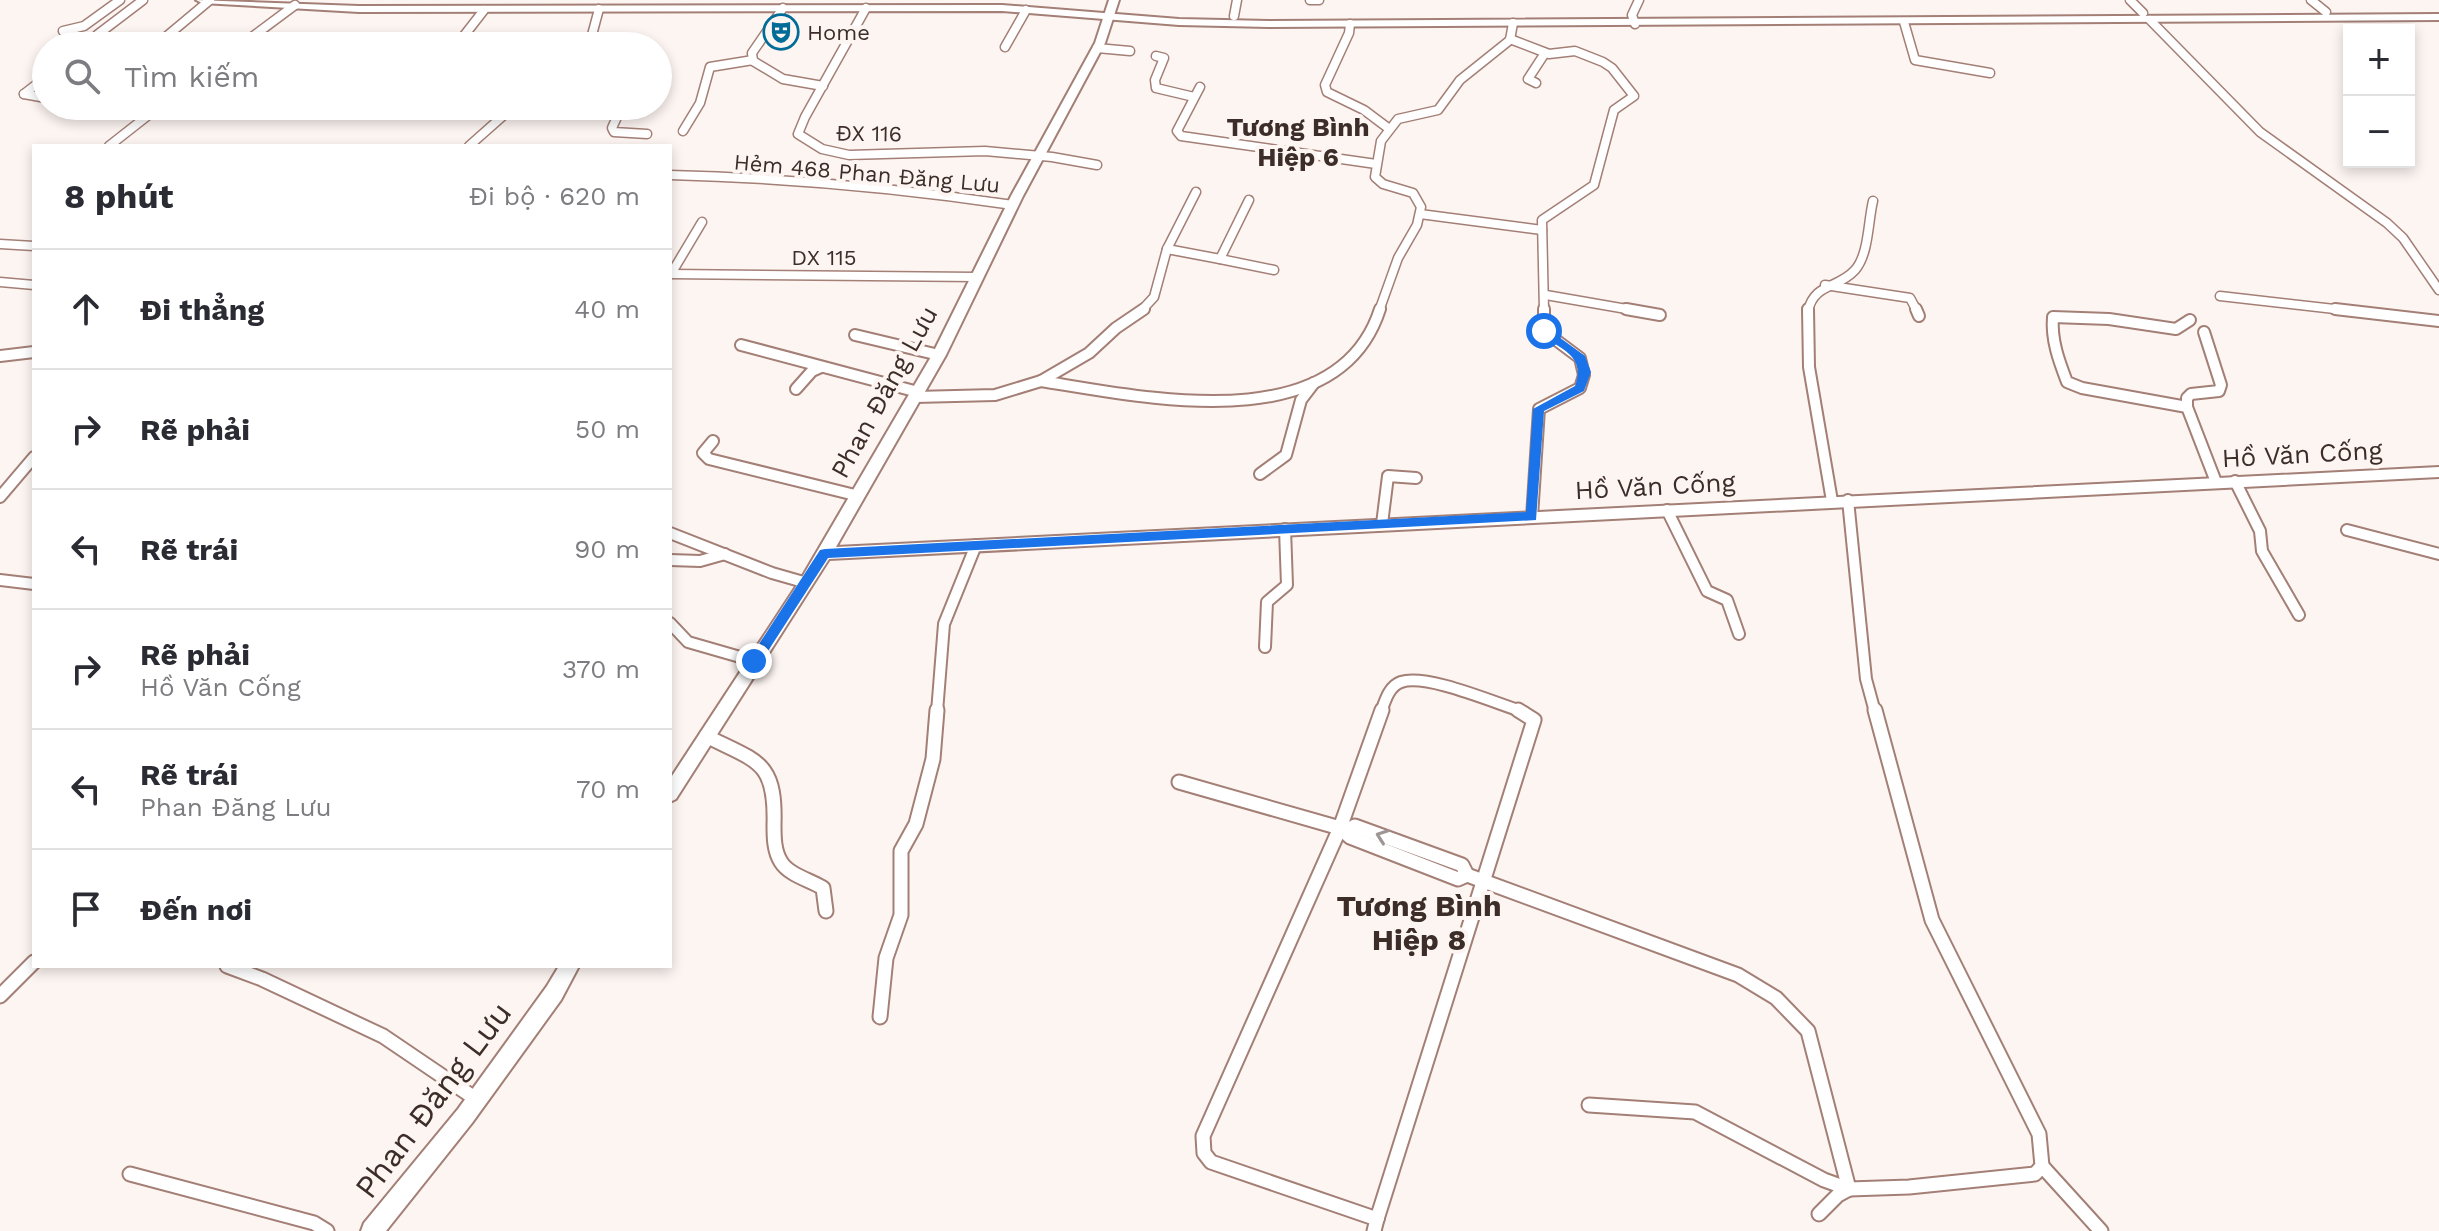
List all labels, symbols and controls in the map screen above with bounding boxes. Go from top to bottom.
theatre icon: Home [762,13,800,51]
place label: Home [807,20,870,45]
map controls [2343,24,2415,168]
button: + [2343,24,2415,96]
search box [32,32,672,120]
icon: search [60,54,104,98]
text: Tìm kiếm [124,59,259,94]
button: − [2343,96,2415,168]
district label: Tương Bình Hiệp 6 [1226,112,1370,172]
street label: ĐX 116 [836,120,902,147]
street label: Hẻm 468 Phan Đăng Lưu [733,149,1001,198]
text: 8 phút [64,176,173,216]
text: Đi bộ · 620 m [469,181,640,211]
street label: DX 115 [791,245,857,270]
icon: ahead [64,287,108,331]
text: Đi thẳng [140,292,264,327]
text: 40 m [574,294,640,324]
street label: Phan Đăng Lưu [824,301,944,483]
route start [1526,313,1562,349]
icon: right [64,407,108,451]
text: Rẽ phải [140,412,250,447]
text: 50 m [575,414,640,444]
street label: Hồ Văn Cống [2221,435,2383,473]
street label: Hồ Văn Cống [1574,467,1736,505]
icon: left [64,527,108,571]
text: Rẽ trái [140,532,238,567]
text: 90 m [574,534,640,564]
text: Rẽ phải [140,637,250,672]
route end [736,643,772,679]
icon: right [64,647,108,691]
text: 370 m [562,654,640,684]
text: Hồ Văn Cống [140,672,301,702]
text: Rẽ trái [140,757,238,792]
icon: left [64,767,108,811]
text: 70 m [576,774,640,804]
text: Phan Đăng Lưu [140,792,332,822]
one-way arrow [1376,829,1390,846]
icon: arrive [64,887,108,931]
district label: Tương Bình Hiệp 8 [1336,888,1502,957]
text: Đến nơi [140,892,252,927]
street label: Phan Đăng Lưu [347,994,519,1206]

